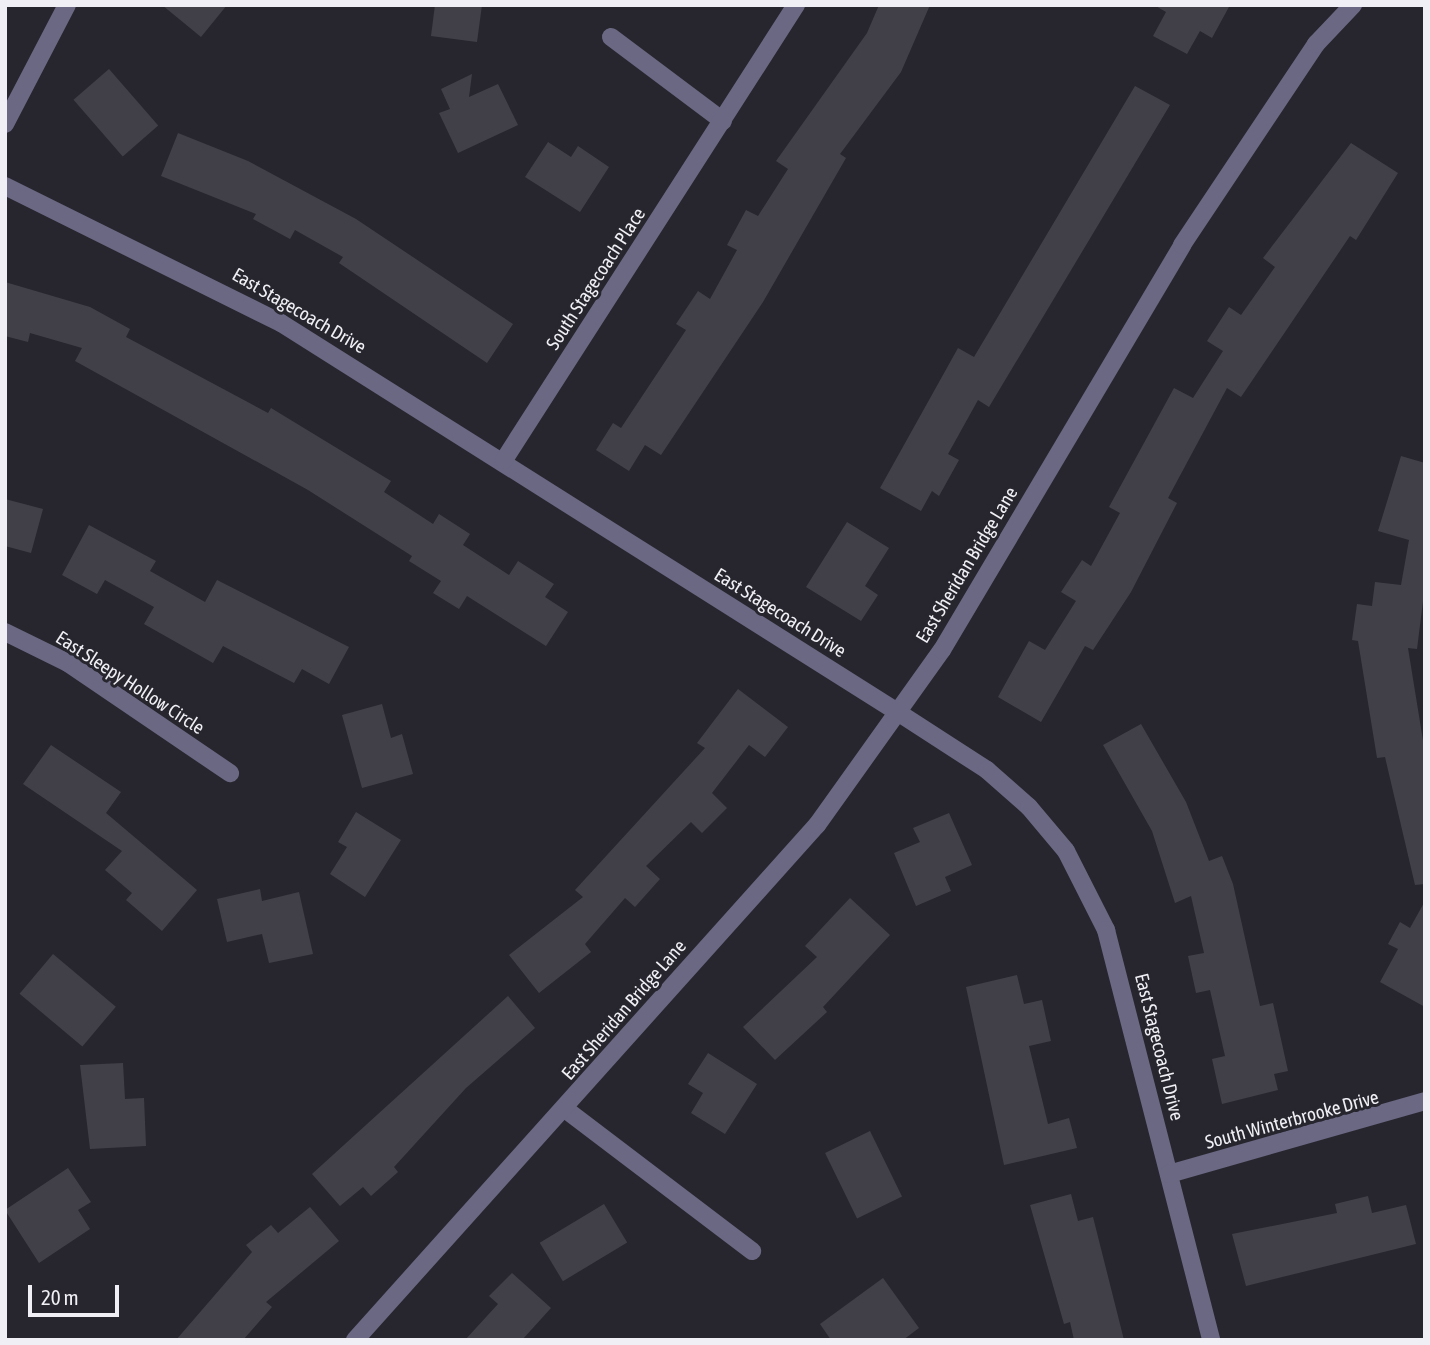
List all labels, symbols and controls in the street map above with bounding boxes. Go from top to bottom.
street label: South Stagecoach Place [542,204,650,354]
street label: East Stagecoach Drive [228,263,370,359]
street label: East Sheridan Bridge Lane [911,483,1023,647]
street label: East Stagecoach Drive [710,563,850,663]
street label: East Sleepy Hollow Circle [51,626,209,740]
street label: East Sheridan Bridge Lane [557,935,691,1085]
street label: East Stagecoach Drive [1130,971,1188,1123]
street label: South Winterbrooke Drive [1203,1086,1381,1154]
scale bar [32,1272,122,1316]
text: 20 m [41,1285,79,1309]

